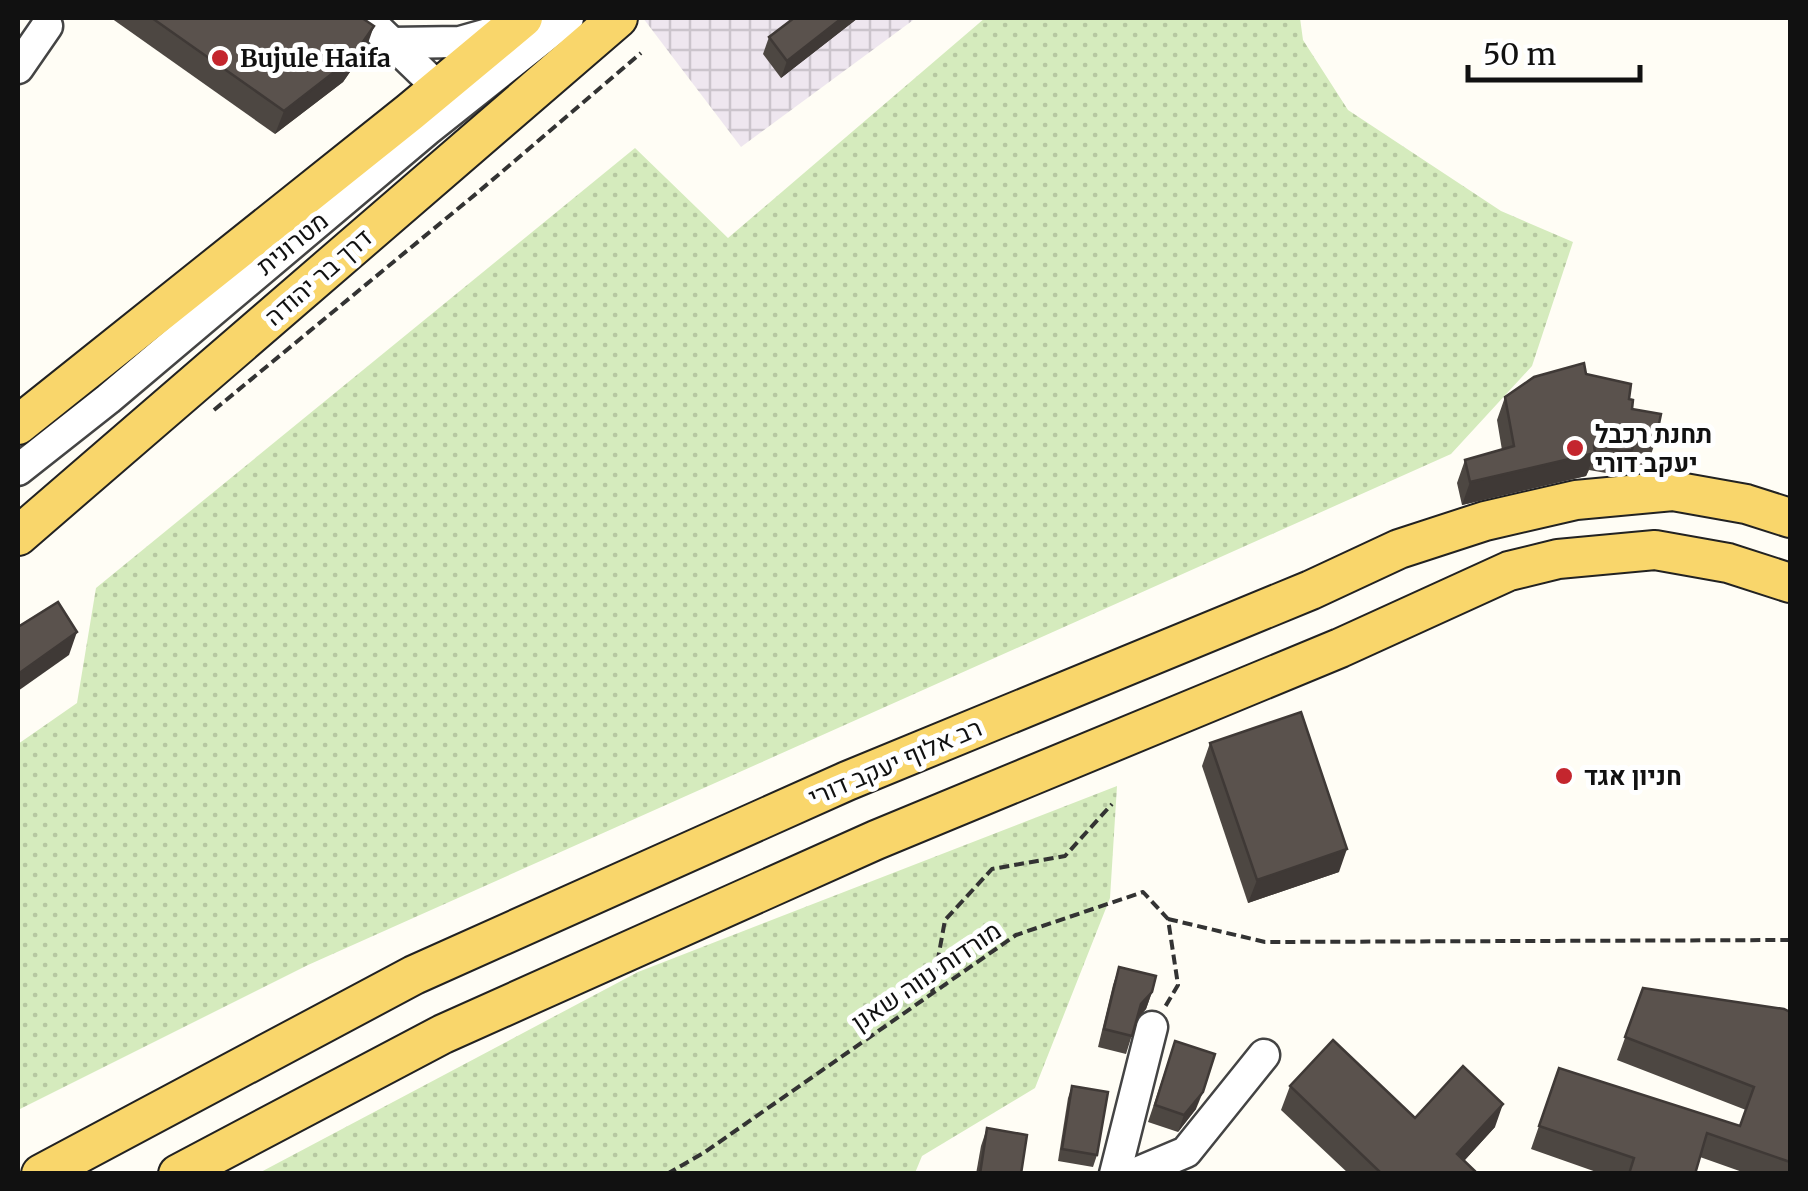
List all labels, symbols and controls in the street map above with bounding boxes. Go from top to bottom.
scale bar [1468,20,1640,82]
text: 50 m [1483,35,1556,73]
place label: Bujule Haifa [240,42,391,74]
marker: Bujule Haifa [209,47,231,69]
street label: מטרונית [250,204,334,282]
street label: דרך בר יהודה [258,222,378,332]
place label: תחנת רכבל יעקב דורי [1595,418,1712,479]
marker: תחנת רכבל יעקב דורי [1564,437,1586,459]
street label: רב אלוף יעקב דורי [803,711,987,813]
place label: חניון אגד [1584,760,1682,792]
marker: חניון אגד [1553,765,1575,787]
street label: מורדות נווה שאנן [845,914,1007,1038]

